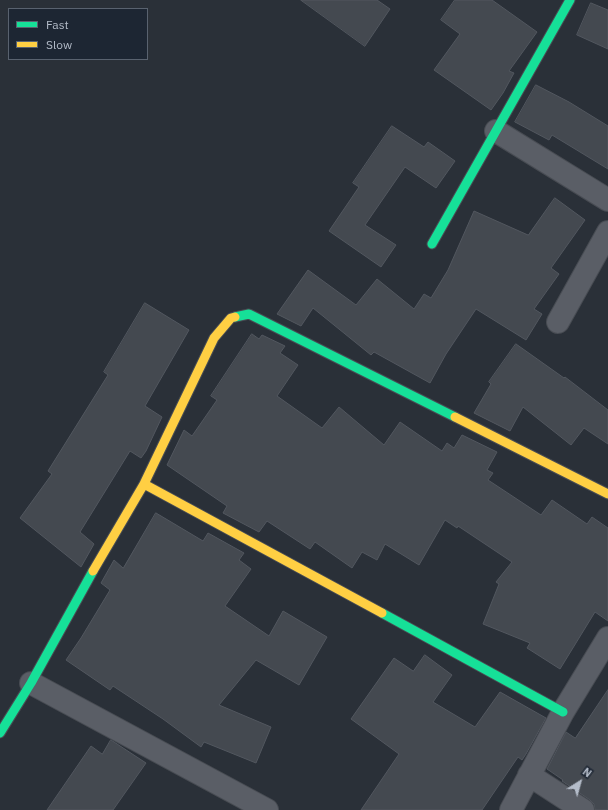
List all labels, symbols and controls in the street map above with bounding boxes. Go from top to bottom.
legend [8,8,148,60]
text: Fast [46,17,69,32]
text: Slow [46,37,72,52]
north arrow [560,762,600,802]
text: N [580,764,595,780]

